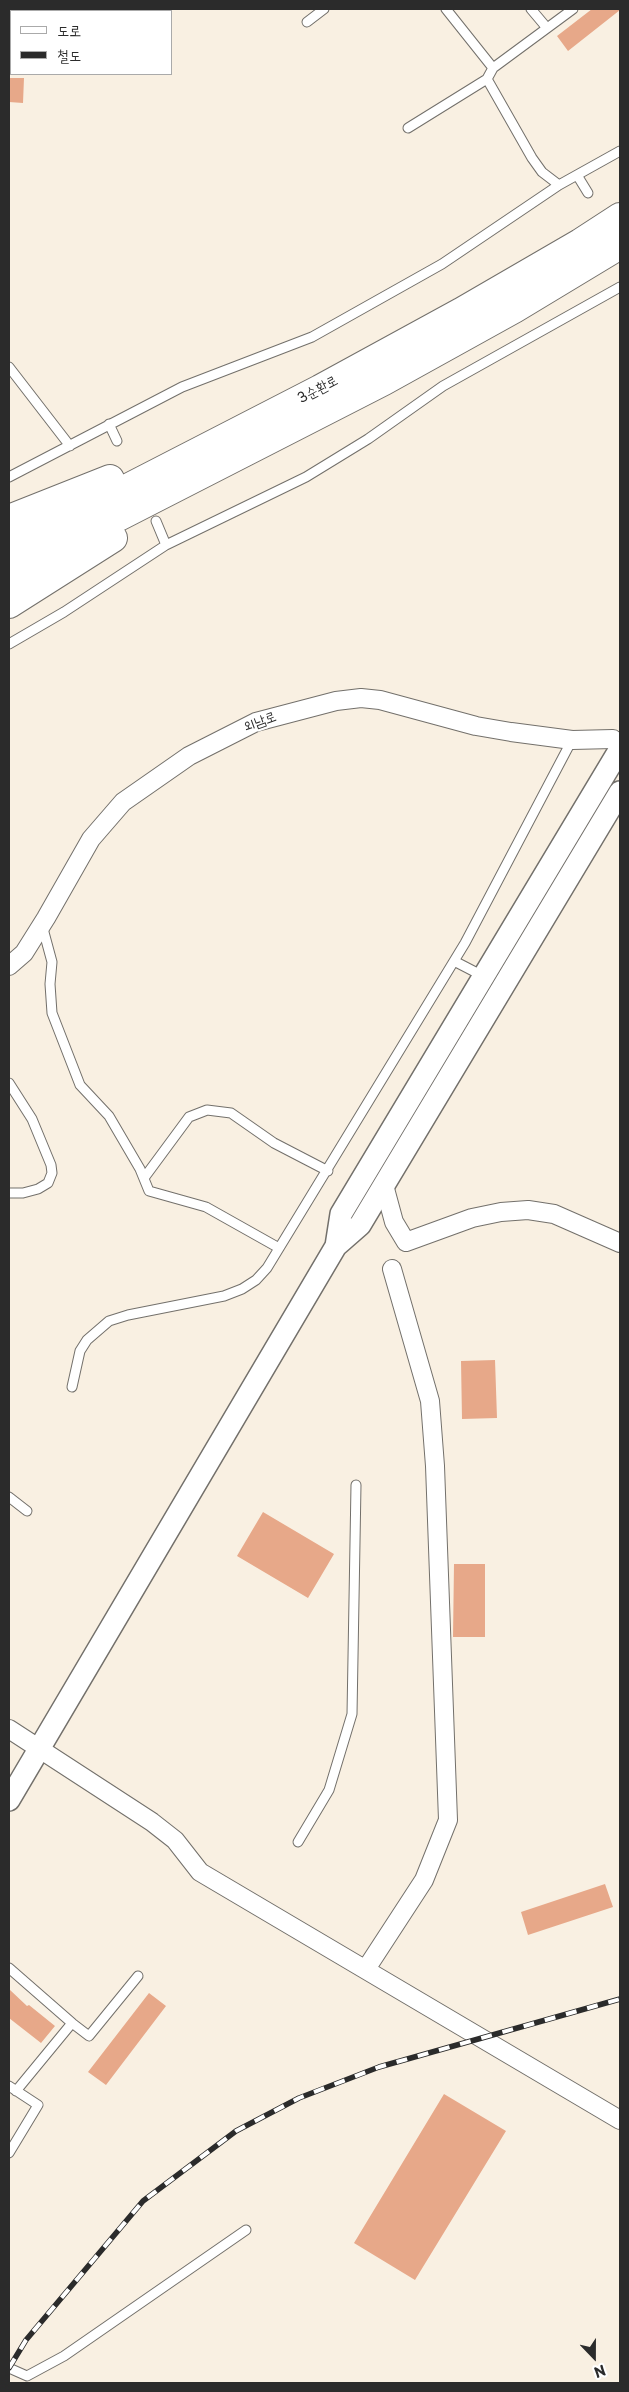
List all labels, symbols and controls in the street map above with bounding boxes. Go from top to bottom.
legend [10,10,172,75]
text: 도로 [57,18,81,41]
text: 철도 [57,43,81,66]
street label: 3순환로 [295,372,341,408]
street label: 외남로 [241,708,279,736]
north arrow [569,2332,619,2382]
text: N [591,2360,609,2383]

